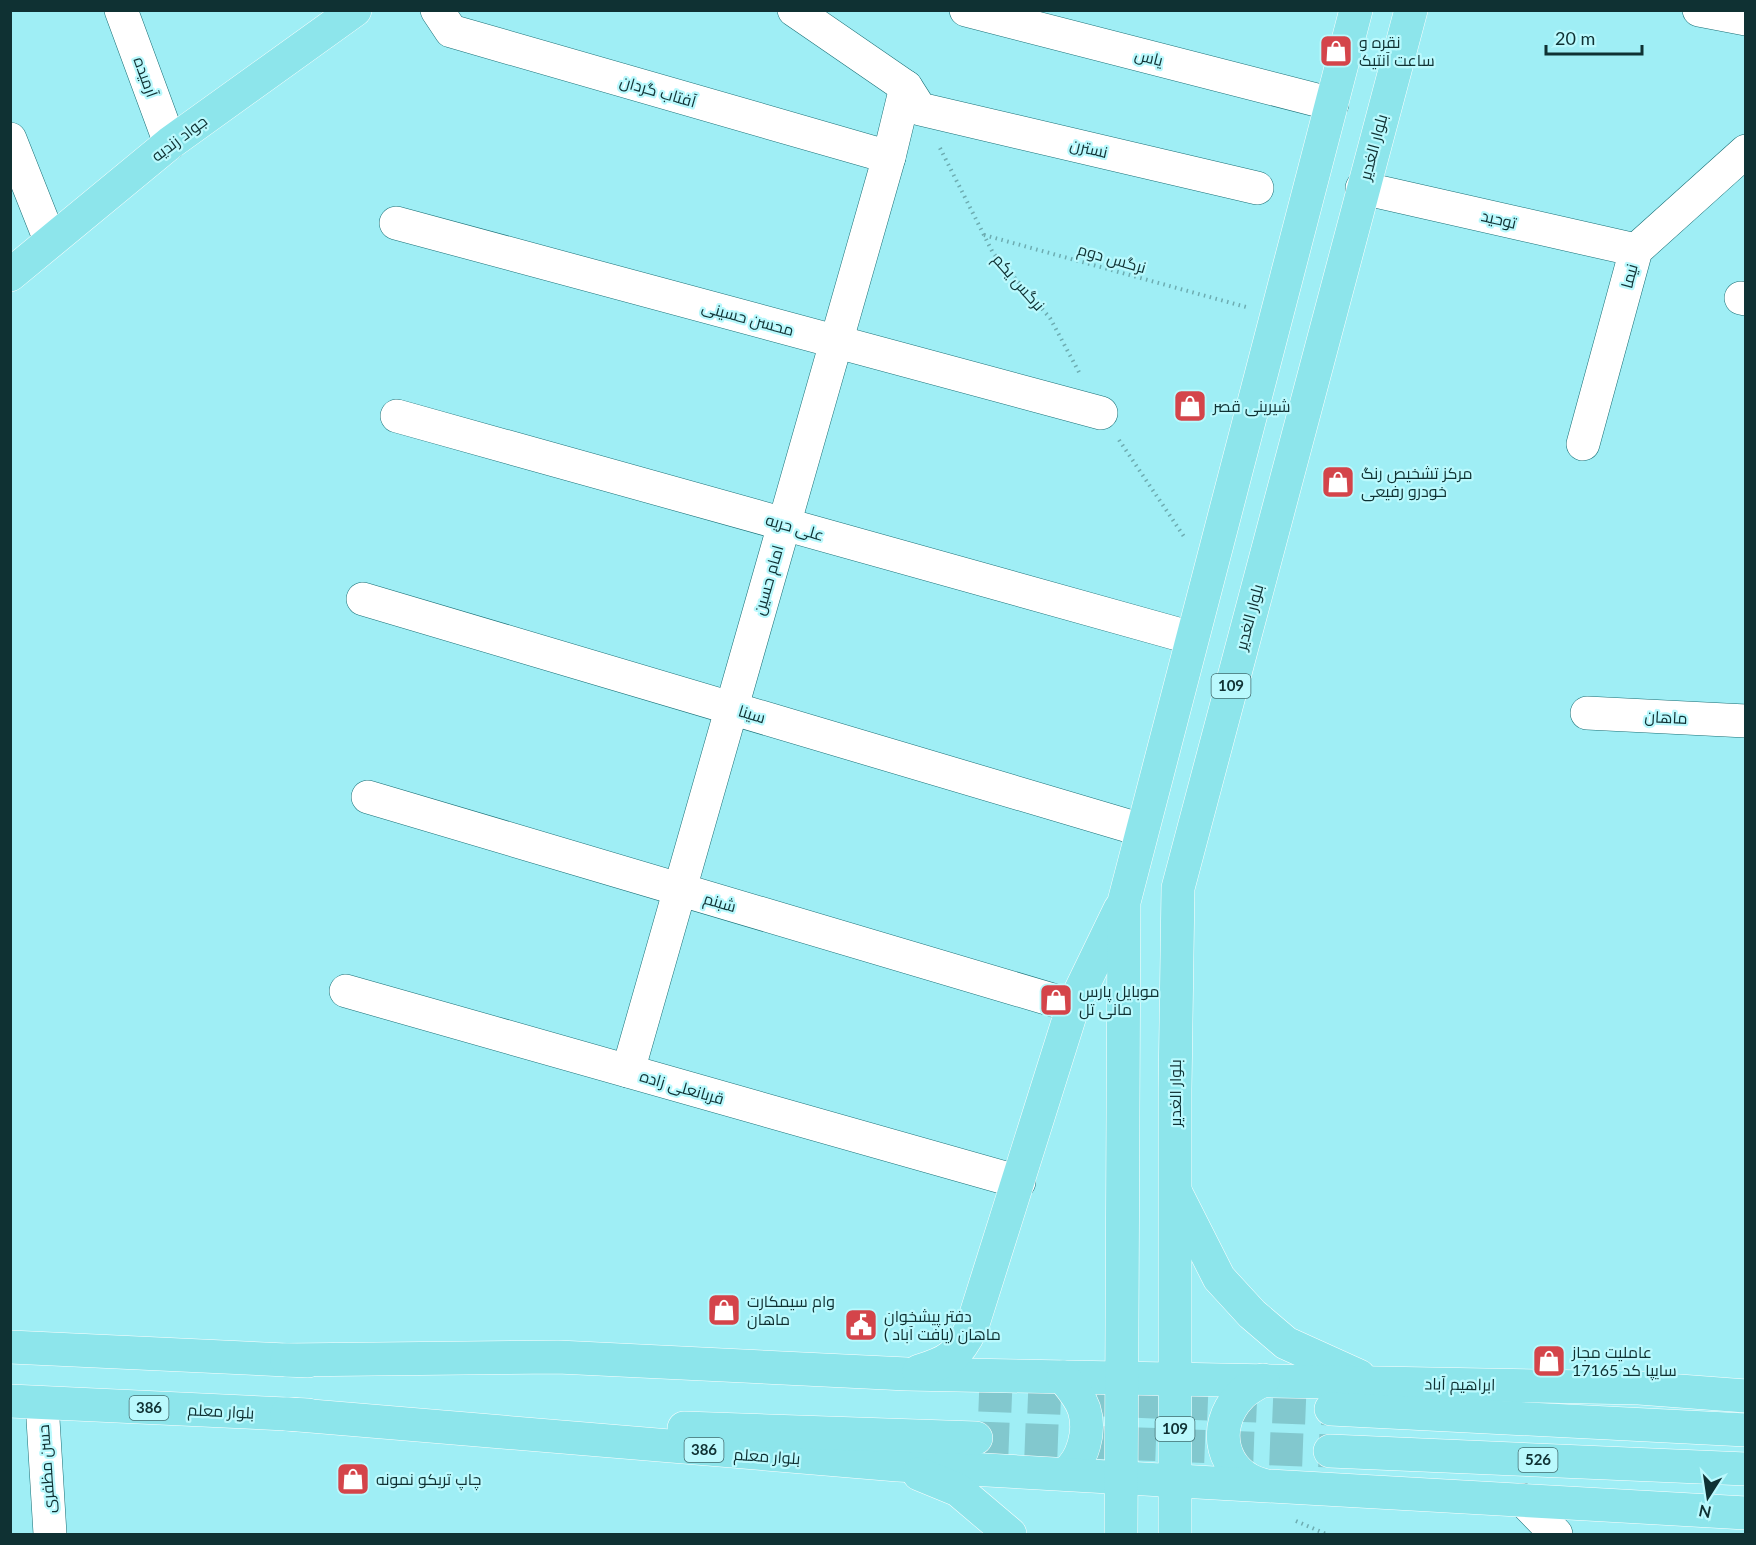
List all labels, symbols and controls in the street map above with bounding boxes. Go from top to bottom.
scale bar [1546,18,1642,56]
text: 20 m [1555,27,1595,49]
place label: نقره و ساعت آنتیک [1359,32,1435,70]
shop icon: نقره و ساعت آنتیک [1318,33,1354,69]
street label: یاس [1133,44,1166,71]
street label: آرمیده [130,54,163,101]
street label: آفتاب گردان [617,71,699,113]
street label: جواد زندیه [147,111,211,165]
street label: بلوار الغدیر [1354,112,1391,183]
street label: نسترن [1068,134,1110,163]
street label: توحید [1479,205,1519,233]
street label: نرگس دوم [1075,239,1149,279]
street label: نرگس یکم [987,249,1049,316]
street label: نیما [1616,262,1642,290]
street label: محسن حسینی [699,296,796,341]
shop icon: شیرینی قصر [1172,388,1208,424]
place label: شیرینی قصر [1212,396,1291,417]
place label: مرکز تشخیص رنگ خودرو رفیعی [1361,463,1473,502]
shop icon: مرکز تشخیص رنگ خودرو رفیعی [1320,464,1356,500]
street label: علی حریه [763,509,827,546]
street label: امام حسین [748,543,789,618]
street label: بلوار الغدیر [1230,582,1267,653]
road number: 109 [1212,674,1250,698]
street label: سینا [736,700,768,728]
street label: ماهان [1644,706,1688,729]
street label: شبنم [701,888,739,918]
place label: موبایل پارس مانی تل [1079,981,1160,1020]
shop icon: موبایل پارس مانی تل [1038,982,1074,1018]
street label: بلوار الغدیر [1165,1059,1185,1128]
street label: قربانعلی زاده [637,1065,726,1110]
place label: وام سیمکارت ماهان [747,1291,835,1330]
shop icon: وام سیمکارت ماهان [706,1292,742,1328]
place label: دفتر پیشخوان ماهان (یافت آباد ) [884,1306,1001,1345]
public building icon: دفتر پیشخوان ماهان (یافت آباد ) [843,1307,879,1343]
place label: عاملیت مجاز سایپا کد 17165 [1571,1342,1677,1381]
shop icon: عاملیت مجاز سایپا کد 17165 [1531,1343,1567,1379]
street label: ابراهیم آباد [1424,1373,1496,1397]
road number: 386 [130,1396,168,1420]
street label: بلوار معلم [187,1399,255,1425]
road number: 109 [1156,1417,1194,1441]
street label: حسن مظفری [33,1424,60,1514]
road number: 386 [684,1438,724,1462]
street label: بلوار معلم [733,1444,801,1470]
road number: 526 [1518,1448,1558,1472]
shop icon: چاپ تریکو نمونه [335,1461,371,1497]
north arrow [1678,1467,1738,1527]
place label: چاپ تریکو نمونه [376,1469,481,1491]
text: N [1697,1502,1713,1523]

